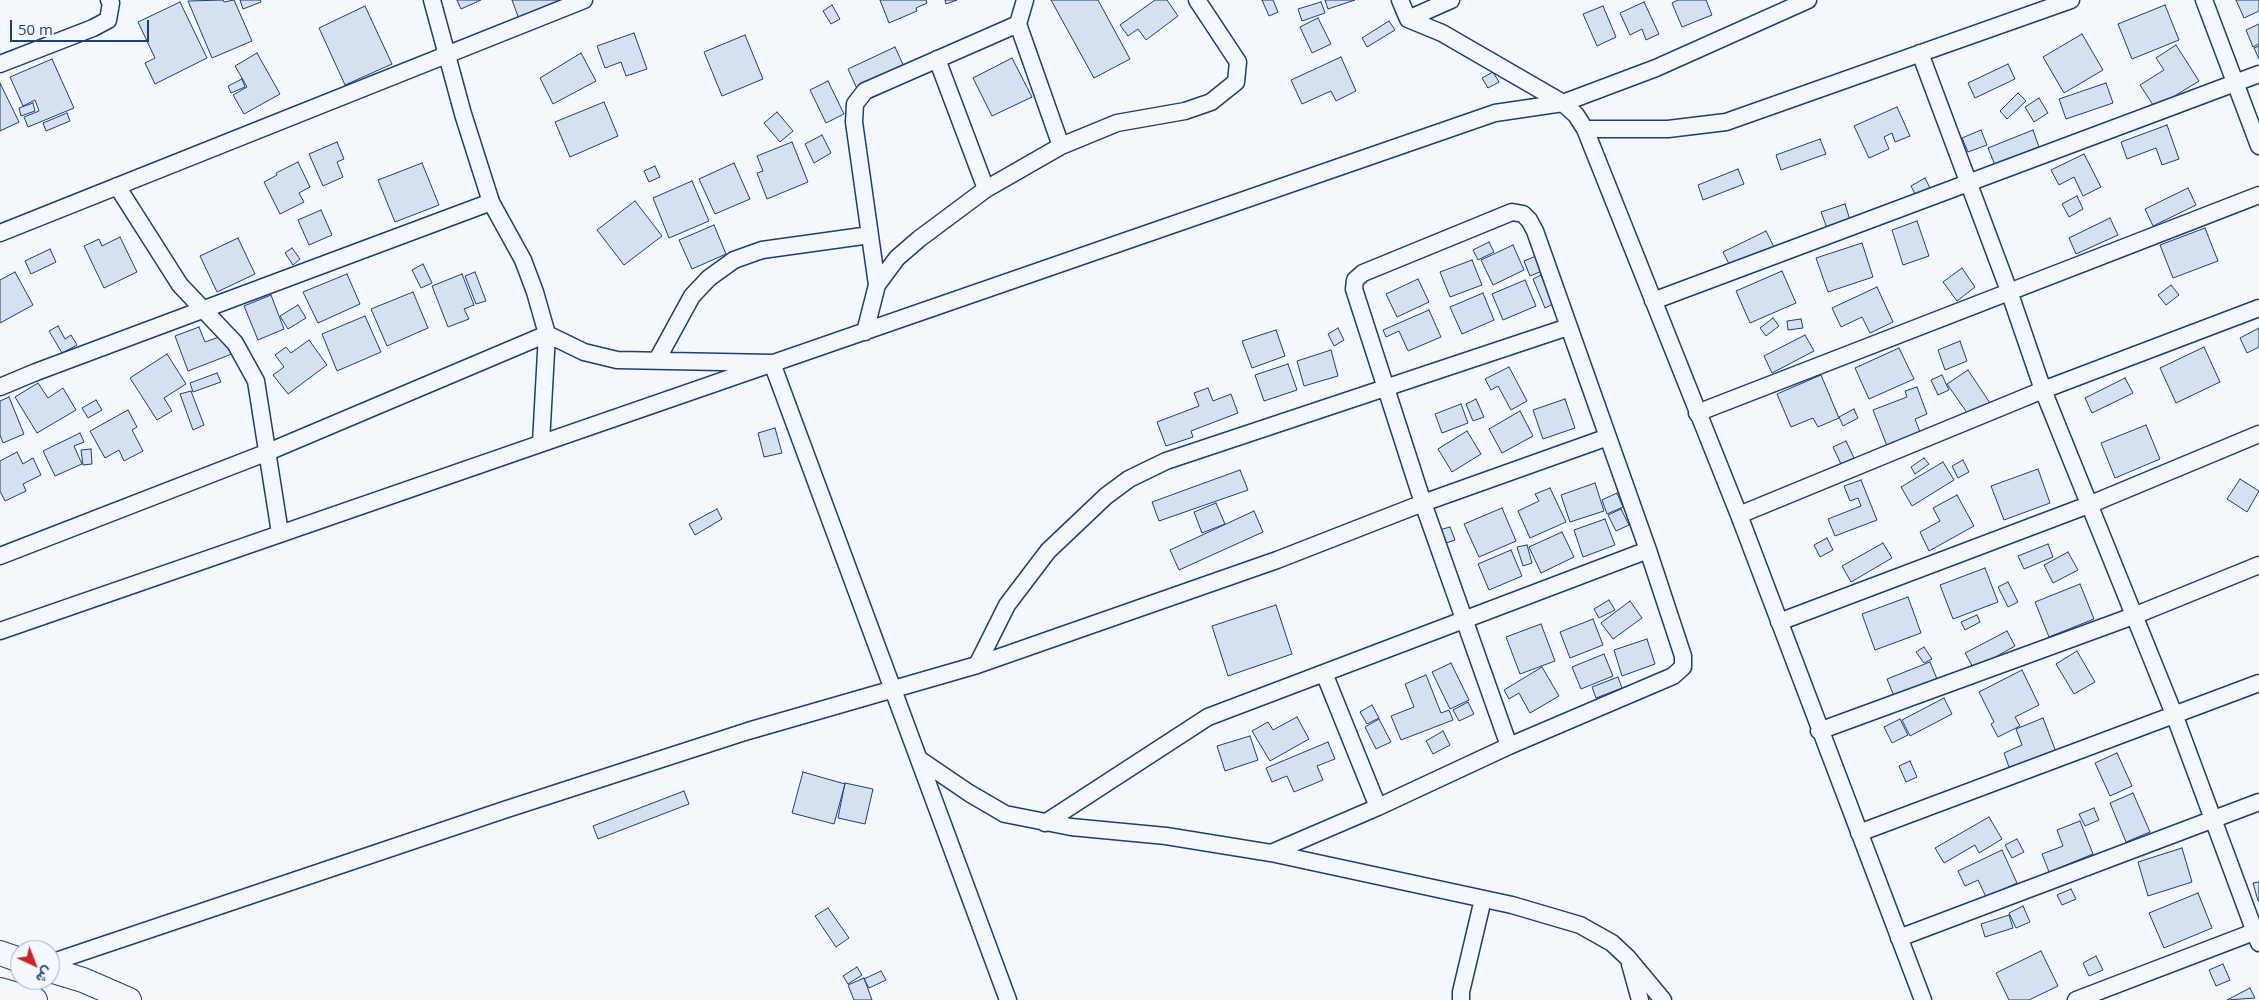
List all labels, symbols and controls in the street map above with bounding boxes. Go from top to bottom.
scale bar [12,10,151,42]
text: 50 m [18,19,53,39]
north arrow [10,940,60,990]
text: ش [32,963,58,988]

